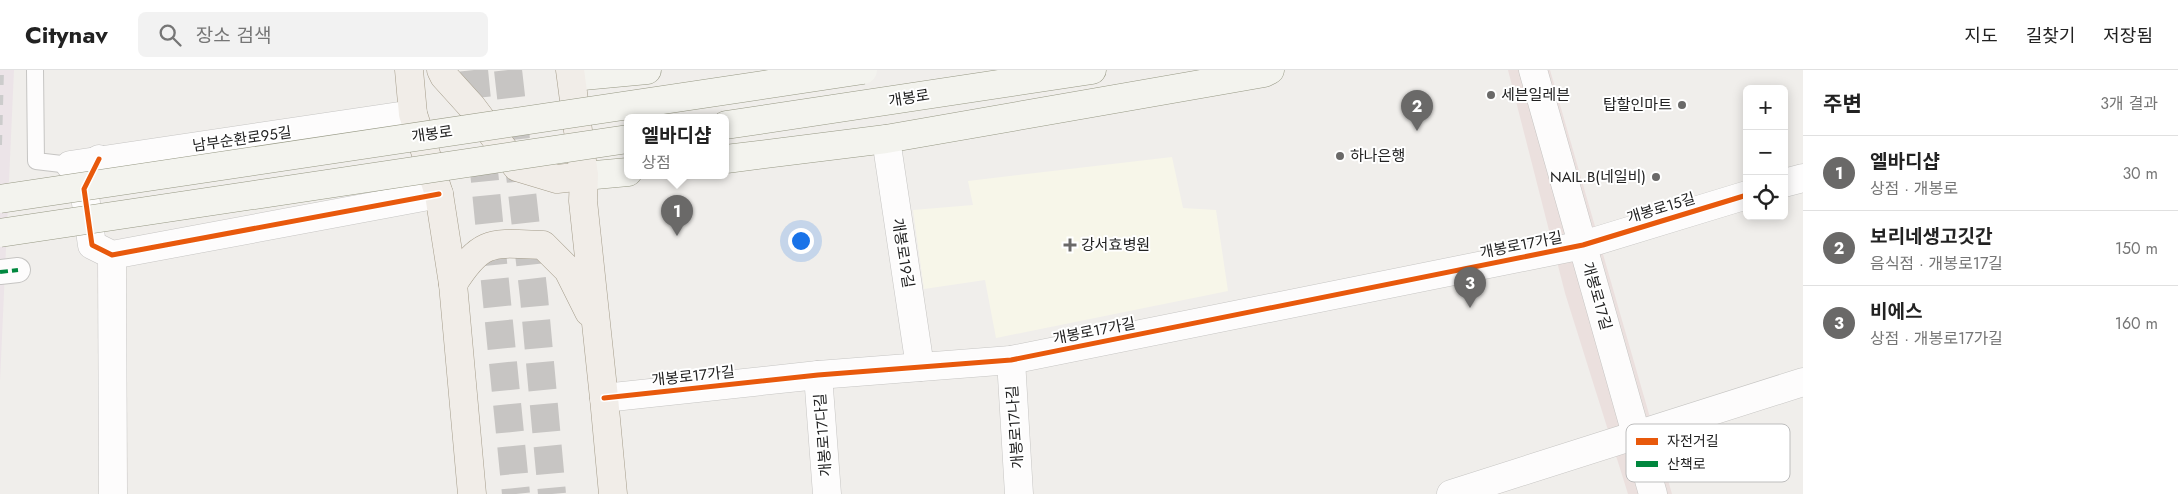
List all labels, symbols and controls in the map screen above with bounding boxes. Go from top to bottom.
search box [138,12,488,57]
text: Citynav [25,17,108,52]
icon: search [156,21,184,49]
text: 장소 검색 [196,22,271,49]
text: 지도 [1965,23,1998,49]
text: 길찾기 [2026,23,2075,49]
text: 저장됨 [2103,23,2153,49]
street label: 개봉로 [887,84,931,112]
place label: 세븐일레븐 [1501,84,1570,106]
map controls [1743,85,1788,220]
button: + [1743,85,1788,130]
marker: 세븐일레븐 [1485,89,1497,101]
text: 주변 [1823,89,1862,119]
pin: 2 [1401,90,1433,131]
text: 3개 결과 [2100,92,2158,115]
place label: 탑할인마트 [1603,94,1672,116]
marker: 탑할인마트 [1676,99,1688,111]
popup [624,114,729,179]
street label: 개봉로 [410,120,454,148]
street label: 남부순환로95길 [191,121,293,157]
text: 엘바디샵 [642,122,711,149]
button: − [1743,130,1788,175]
place label: 하나은행 [1350,145,1405,167]
text: 엘바디샵 [1870,148,1940,175]
marker: 하나은행 [1334,150,1346,162]
text: 상점 [642,151,671,174]
text: 1 [1835,162,1843,185]
text: 30 m [2122,162,2158,185]
place label: NAIL.B(네일비) [1550,166,1646,188]
marker: NAIL.B(네일비) [1650,171,1662,183]
button: locate [1743,175,1788,220]
text: 상점 · 개봉로 [1870,177,1958,200]
street label: 개봉로15길 [1624,187,1698,229]
pin: 1 [661,195,693,236]
street label: 개봉로19길 [887,216,919,290]
text: 보리네생고깃간 [1870,223,1992,250]
street label: 개봉로17가길 [1478,226,1564,264]
your location [788,228,814,254]
place label: 강서효병원 [1081,234,1150,256]
text: 2 [1834,237,1844,260]
text: 150 m [2115,237,2158,260]
marker: 강서효병원 [1063,238,1077,252]
text: 음식점 · 개봉로17길 [1870,252,2003,275]
street label: 개봉로17길 [1577,259,1617,333]
pin: 3 [1454,267,1486,308]
text: 비에스 [1870,298,1922,325]
street label: 개봉로17가길 [1051,312,1137,350]
text: 3 [1834,312,1844,335]
text: 160 m [2115,312,2158,335]
text: 상점 · 개봉로17가길 [1870,327,2003,350]
street label: 개봉로17가길 [650,361,736,391]
street label: 개봉로17나길 [1001,385,1029,469]
street label: 개봉로17다길 [809,393,837,477]
legend [1626,424,1790,482]
text: 자전거길 [1667,431,1719,451]
text: 산책로 [1667,454,1706,474]

